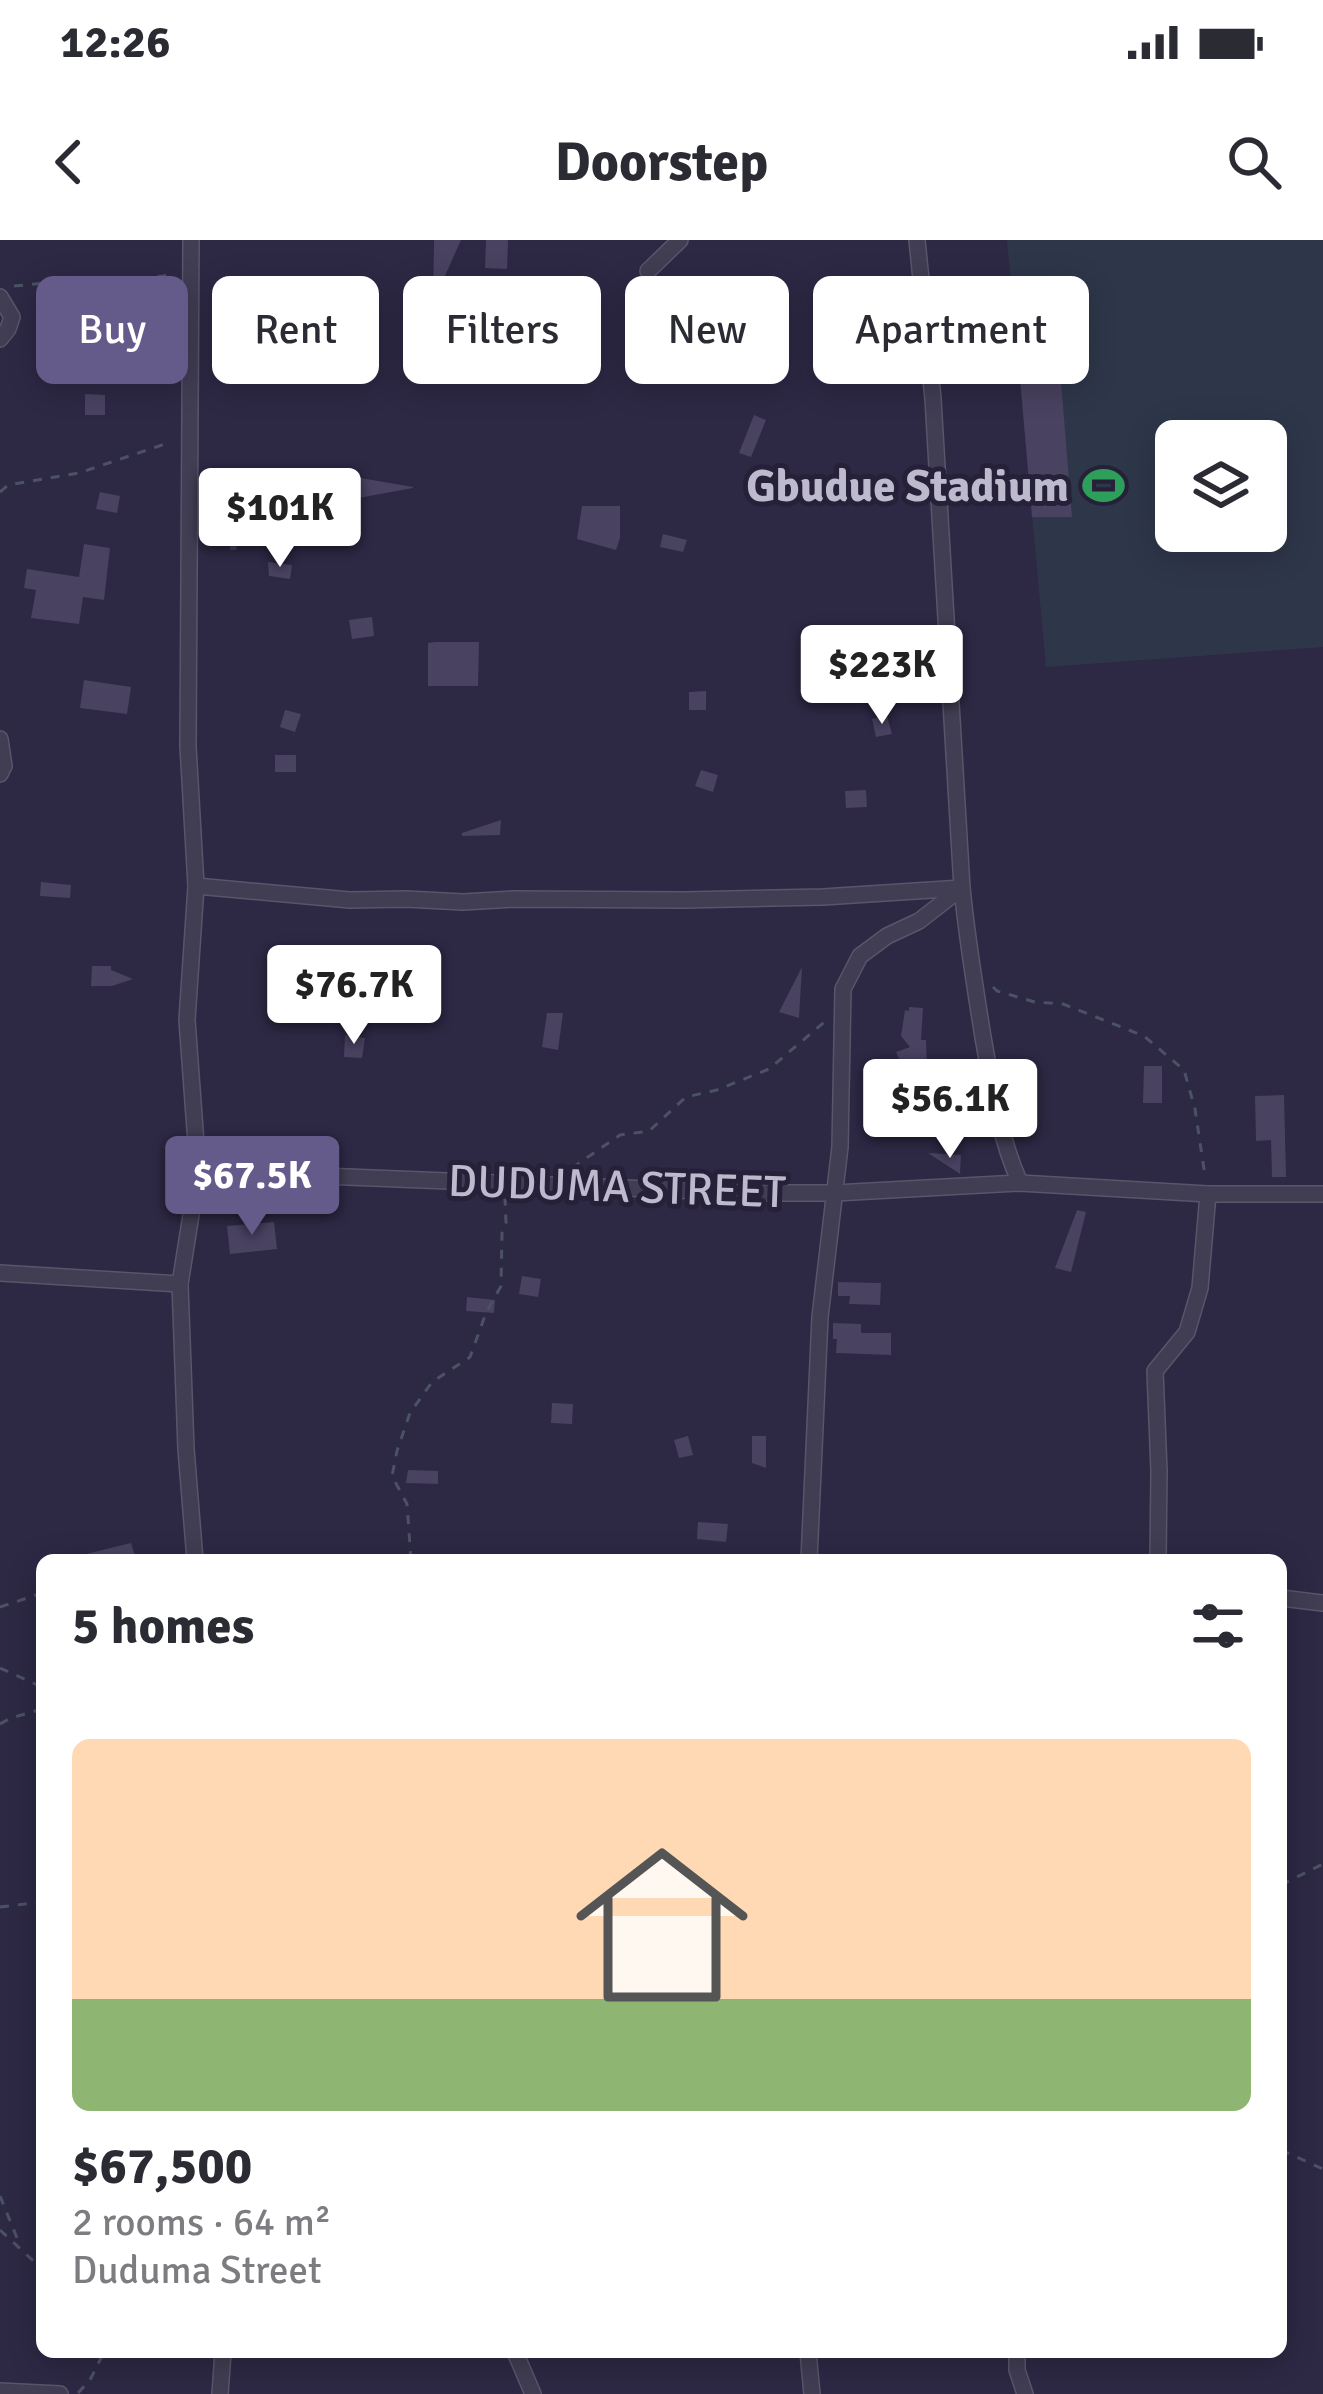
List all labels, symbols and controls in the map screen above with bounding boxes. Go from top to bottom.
text: 12:26 [60,15,170,70]
icon: back [36,129,102,195]
text: Doorstep [555,129,768,196]
icon: search [1221,129,1287,195]
chip: Buy [36,276,188,384]
chip: Rent [212,276,379,384]
chip: Filters [403,276,601,384]
chip: New [625,276,789,384]
chip: Apartment [813,276,1089,384]
map controls [1155,420,1287,552]
button: layers [1155,420,1287,552]
place label: Gbudue Stadium [746,459,1069,514]
sports icon: Gbudue Stadium [1080,463,1126,509]
pin: $101K [196,468,364,570]
text: $101K [226,483,334,531]
pin: $223K [798,625,966,727]
text: $223K [828,640,936,688]
pin: $76.7K [256,945,452,1047]
text: $76.7K [294,960,414,1008]
pin: $56.1K [852,1059,1048,1161]
text: $56.1K [890,1074,1010,1122]
pin: $67.5K [154,1136,350,1238]
text: $67.5K [192,1151,312,1199]
street label: DUDUMA STREET [447,1154,787,1220]
icon: filters [1185,1593,1251,1659]
text: 5 homes [72,1595,254,1658]
icon: home [554,1817,770,2033]
text: $67,500 [72,2135,252,2198]
text: 2 rooms · 64 m² [72,2198,331,2246]
text: Duduma Street [72,2246,322,2294]

